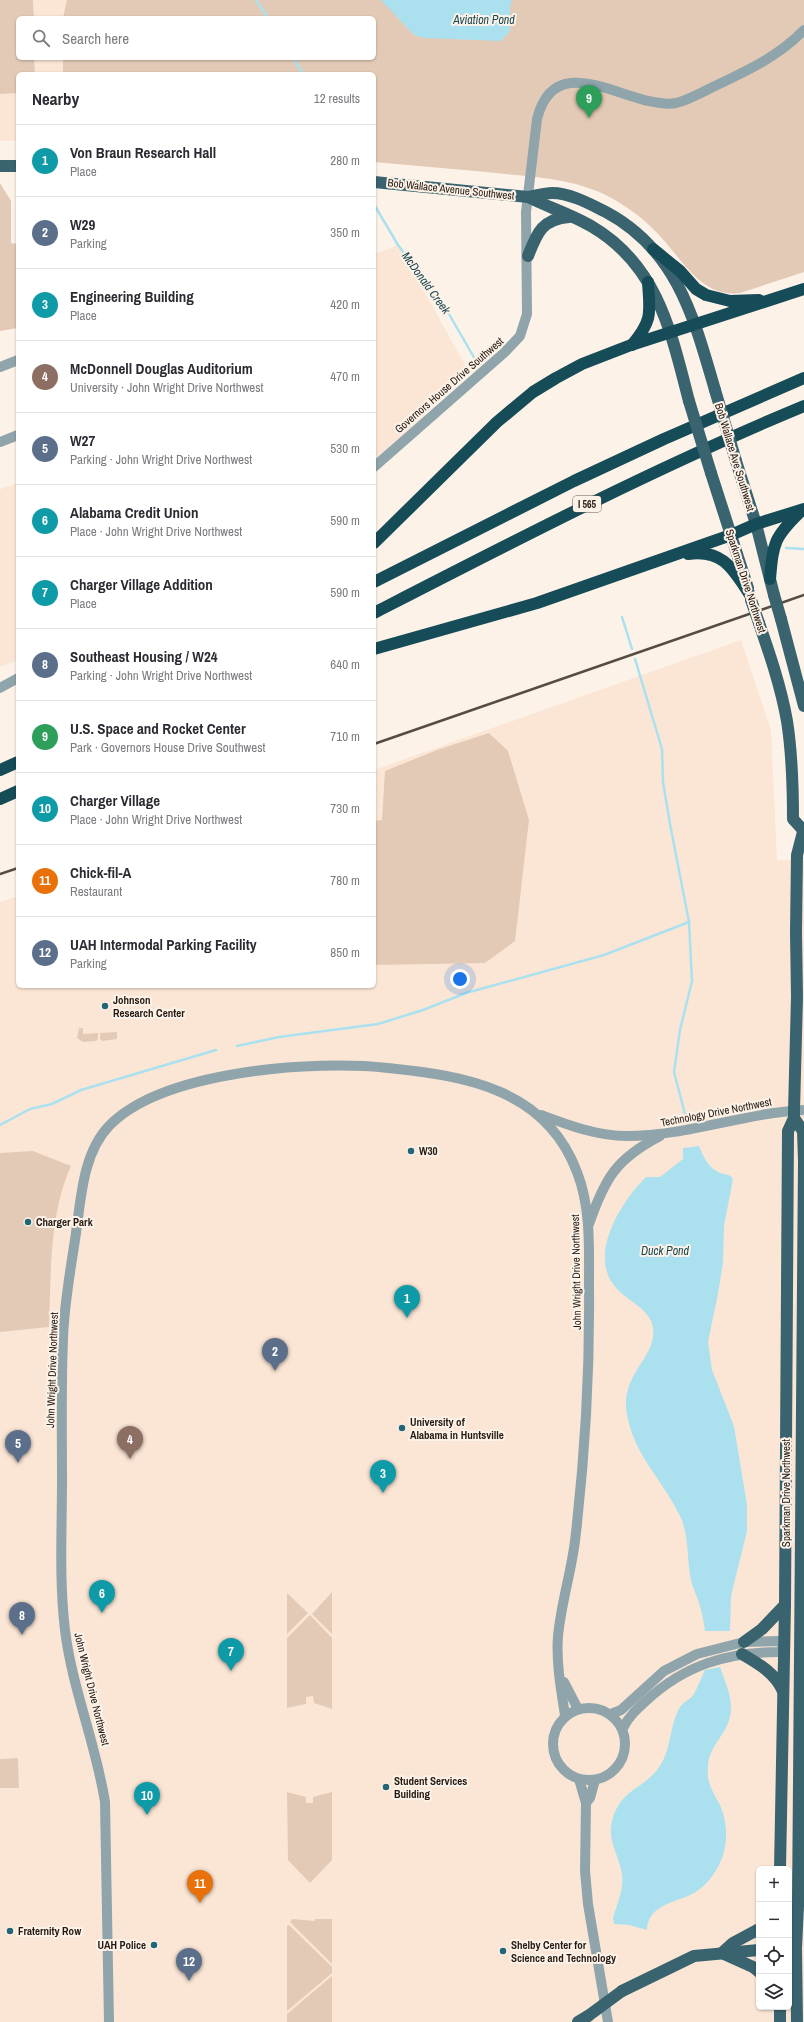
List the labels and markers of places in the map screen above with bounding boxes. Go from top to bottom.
pin: 9 [576,85,602,118]
place label: Johnson Research Center [113,993,185,1020]
marker: Johnson Research Center [100,1001,110,1011]
place label: W30 [419,1144,438,1158]
marker: W30 [406,1146,416,1156]
place label: Charger Park [36,1215,94,1229]
marker: Charger Park [23,1217,33,1227]
pin: 1 [394,1285,420,1318]
pin: 2 [262,1338,288,1371]
place label: University of Alabama in Huntsville [410,1415,504,1442]
marker: University of Alabama in Huntsville [397,1423,407,1433]
pin: 4 [117,1426,143,1459]
pin: 5 [5,1430,31,1463]
pin: 3 [370,1460,396,1493]
pin: 6 [89,1580,115,1613]
pin: 8 [9,1602,35,1635]
pin: 7 [218,1638,244,1671]
place label: Student Services Building [394,1774,467,1801]
pin: 10 [134,1782,160,1815]
marker: Student Services Building [381,1782,391,1792]
pin: 11 [187,1870,213,1903]
place label: Fraternity Row [18,1924,81,1938]
marker: Fraternity Row [5,1926,15,1936]
place label: UAH Police [97,1938,146,1952]
place label: Shelby Center for Science and Technology [511,1938,616,1965]
marker: UAH Police [149,1940,159,1950]
marker: Shelby Center for Science and Technology [498,1946,508,1956]
pin: 12 [176,1948,202,1981]

